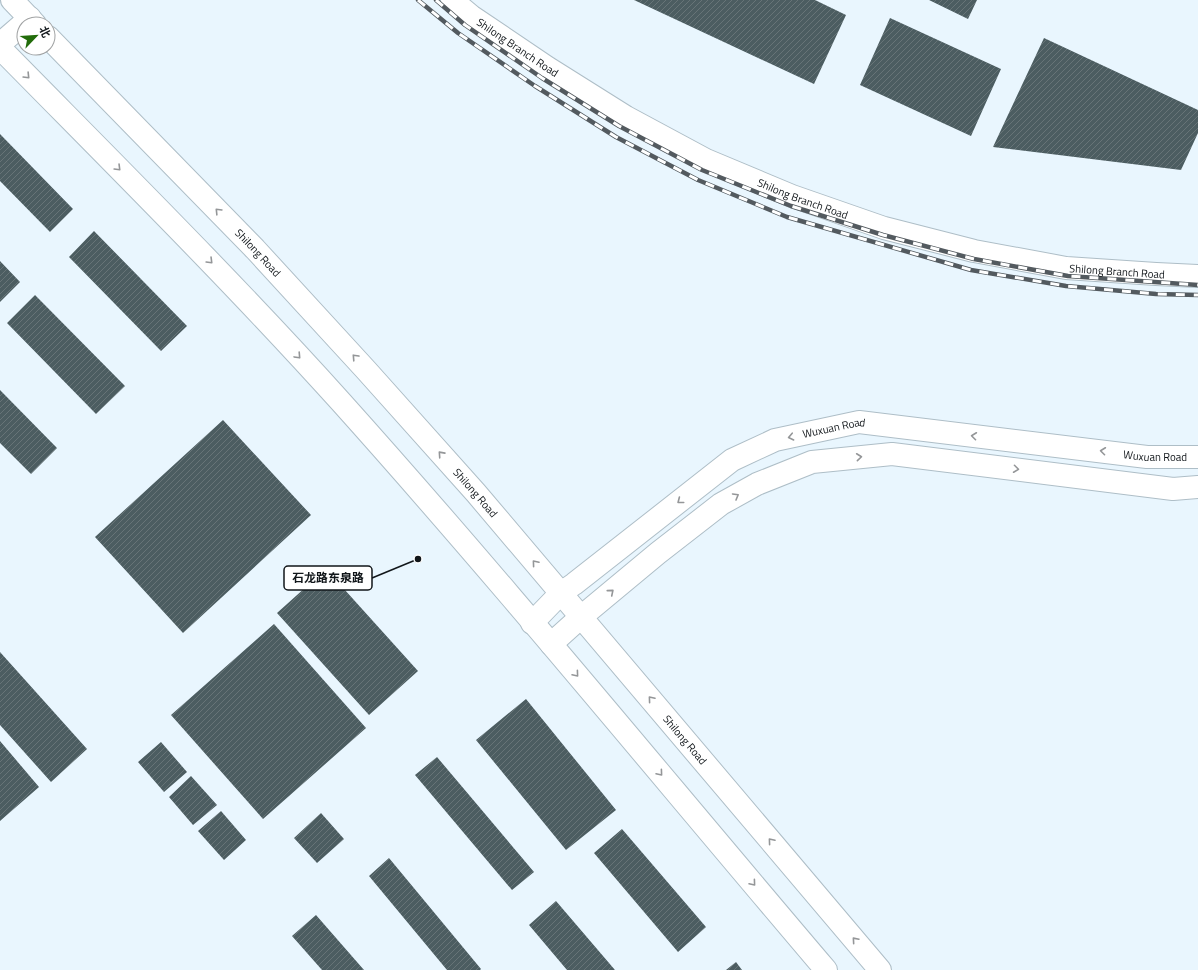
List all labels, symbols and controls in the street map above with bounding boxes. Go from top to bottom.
street label: Shilong Branch Road [473,14,562,81]
north arrow [16,16,56,56]
text: 北 [35,23,55,40]
one-way arrow [22,71,30,79]
one-way arrow [114,163,121,171]
street label: Shilong Branch Road [755,174,850,223]
one-way arrow [215,208,223,216]
street label: Shilong Road [231,225,285,280]
one-way arrow [205,256,213,264]
street label: Shilong Branch Road [1069,260,1165,282]
one-way arrow [294,351,301,359]
one-way arrow [352,354,359,362]
street label: Wuxuan Road [801,414,866,442]
one-way arrow [787,432,794,440]
one-way arrow [971,432,977,441]
street label: Wuxuan Road [1122,446,1187,465]
one-way arrow [1100,447,1106,456]
one-way arrow [439,451,446,459]
one-way arrow [856,453,862,462]
one-way arrow [1013,464,1019,473]
street label: Shilong Road [450,465,501,521]
one-way arrow [732,493,739,500]
one-way arrow [677,496,684,503]
one-way arrow [533,560,540,568]
callout: 石龙路东泉路 [284,566,372,590]
text: 石龙路东泉路 [292,568,364,587]
one-way arrow [607,589,614,596]
one-way arrow [571,669,578,677]
one-way arrow [648,697,655,704]
street label: Shilong Road [659,712,711,768]
one-way arrow [655,769,662,776]
one-way arrow [768,839,775,846]
one-way arrow [748,879,755,886]
one-way arrow [852,938,859,945]

